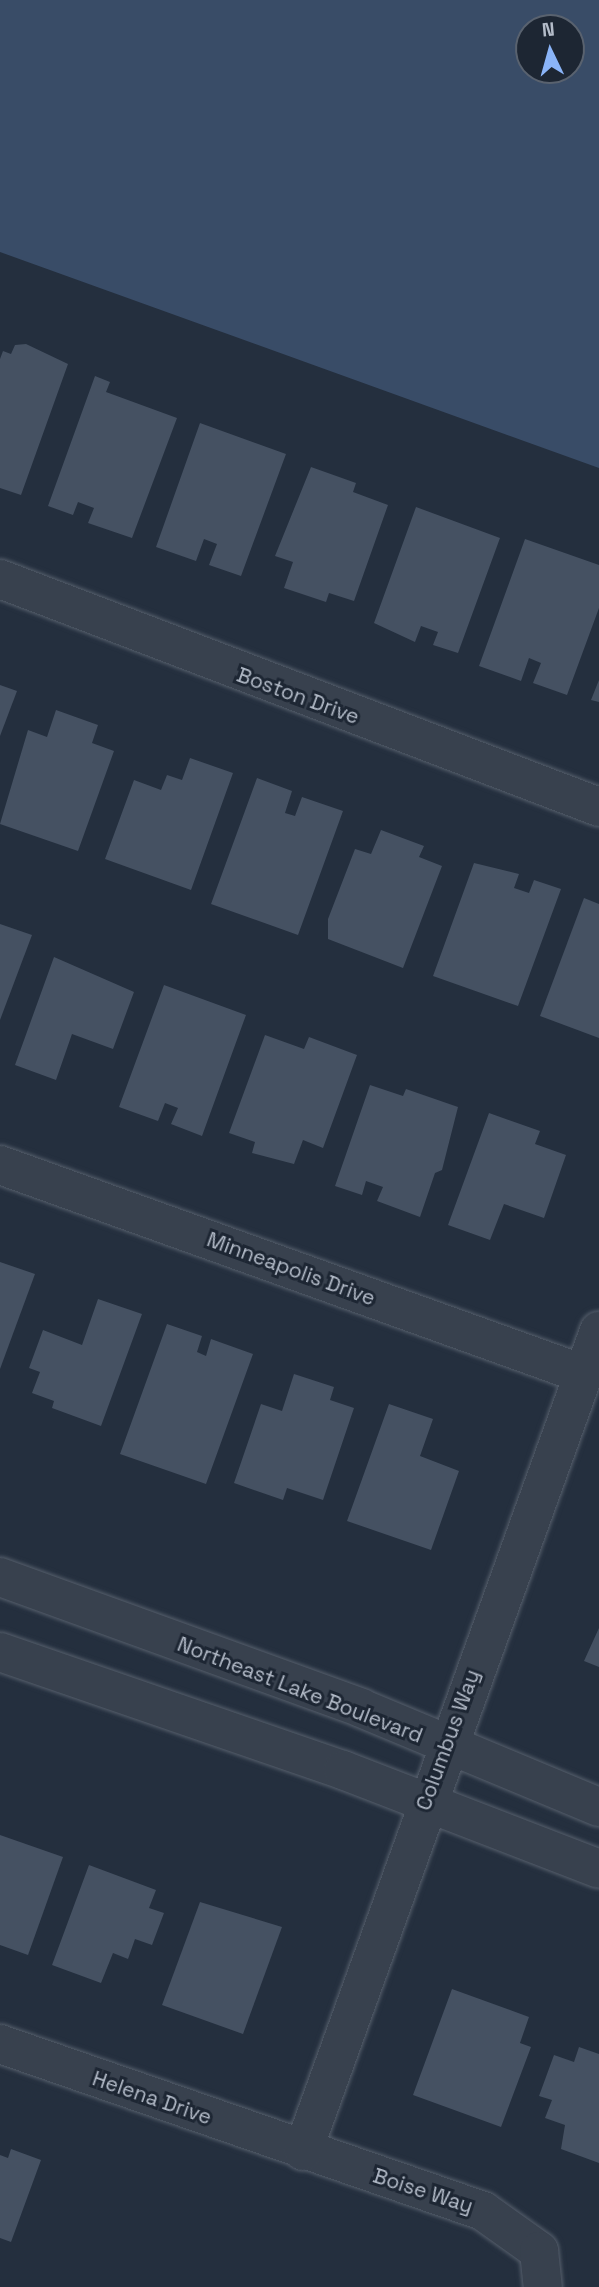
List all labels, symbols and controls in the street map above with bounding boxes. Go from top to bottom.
north arrow [515,14,585,84]
text: N [541,17,556,43]
street label: Boston Drive [233,662,363,730]
street label: Minneapolis Drive [203,1227,379,1311]
street label: Northeast Lake Boulevard [174,1632,426,1748]
street label: Columbus Way [411,1666,485,1814]
street label: Helena Drive [89,2066,215,2130]
street label: Boise Way [370,2163,476,2219]

